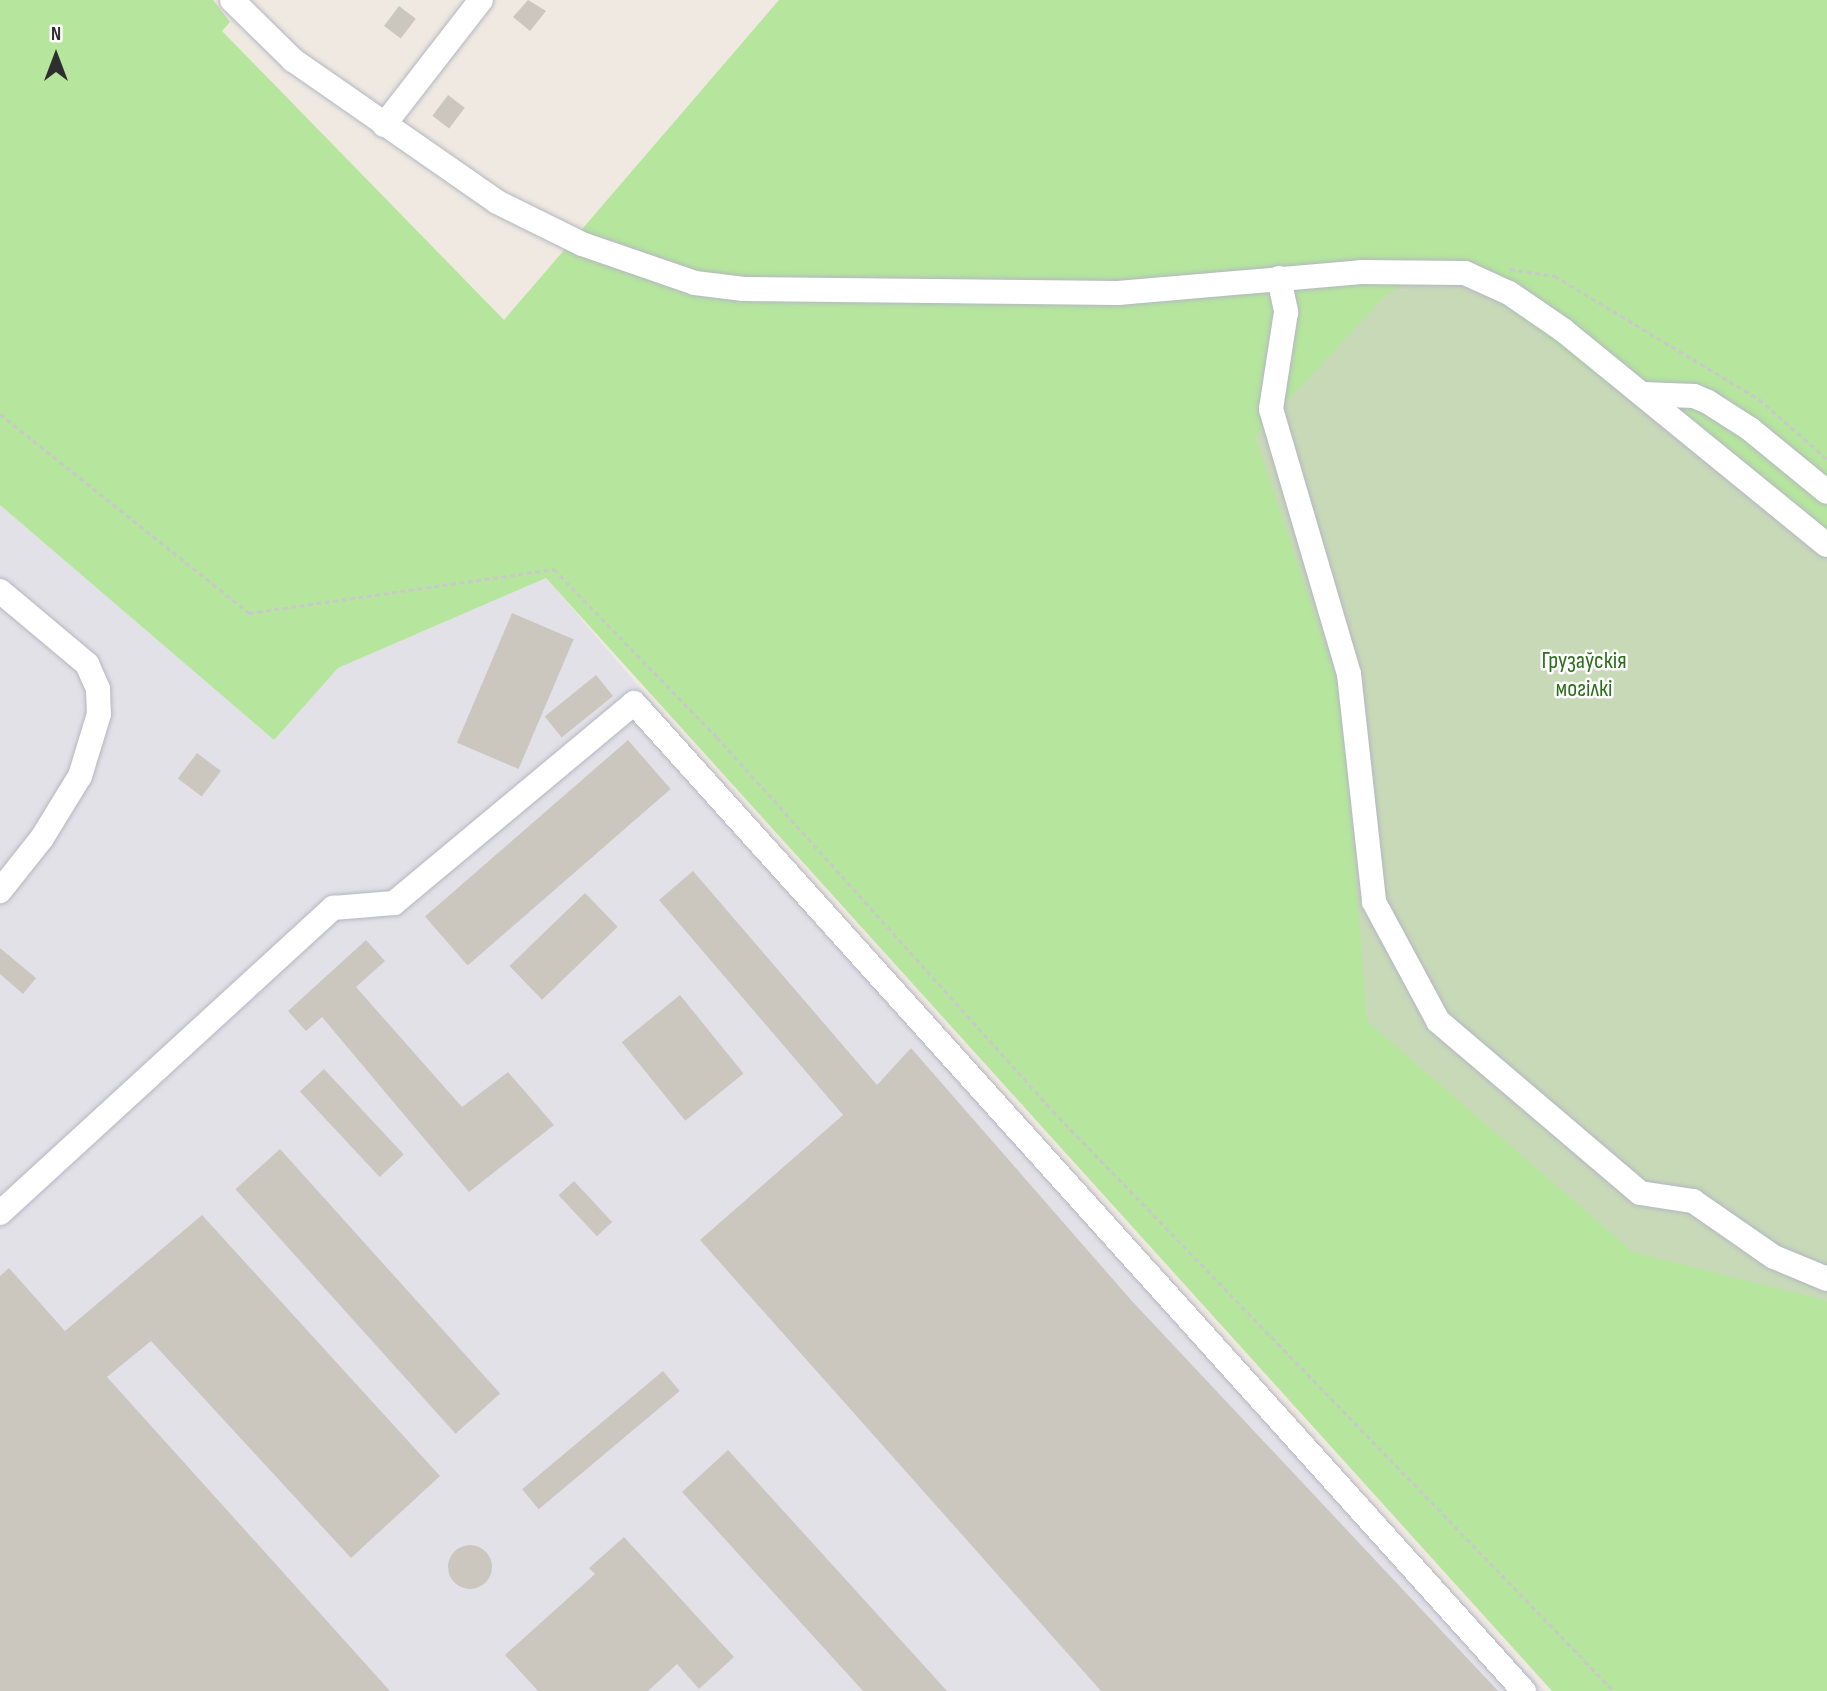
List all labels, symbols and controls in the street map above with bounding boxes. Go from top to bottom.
north arrow [21,21,91,91]
text: N [51,23,61,46]
park label: Грузаўскія могілкі [1541,647,1627,703]

